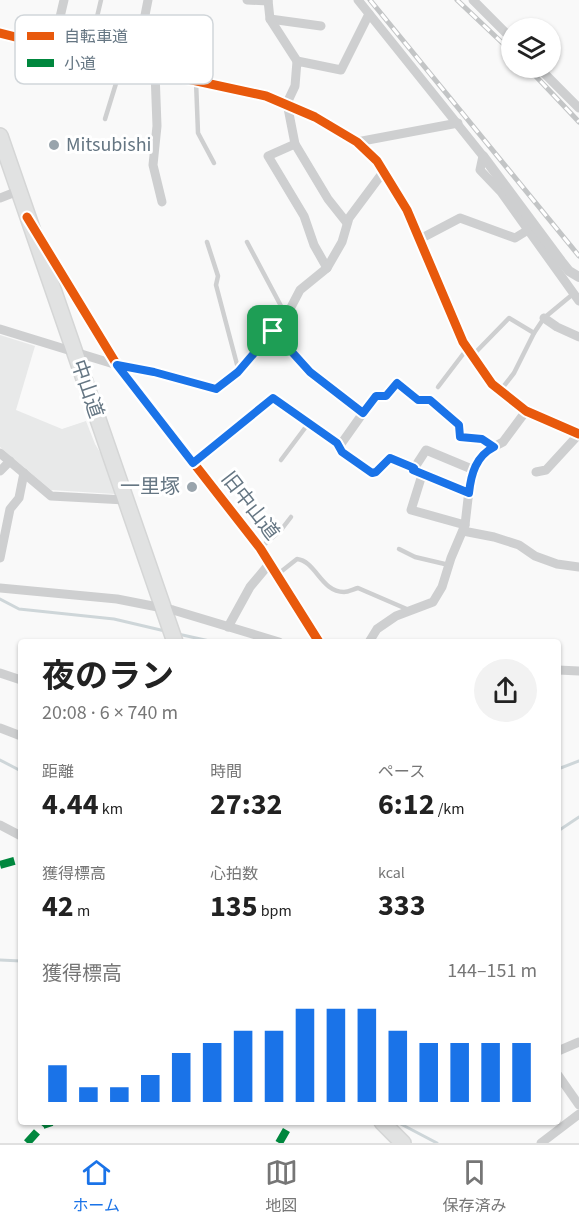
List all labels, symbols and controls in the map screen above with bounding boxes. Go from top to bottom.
legend [15,15,213,84]
map controls [501,18,561,78]
button: layers [501,18,561,78]
text: 自転車道 [64,26,128,48]
text: 小道 [64,53,96,75]
place label: Mitsubishi [66,131,151,159]
marker: Mitsubishi [47,138,61,152]
pin [247,305,298,356]
icon: arrive [256,314,289,347]
street label: 中山道 [64,356,110,422]
street label: 旧中山道 [214,466,286,546]
place label: 一里塚 [120,473,180,501]
marker: 一里塚 [185,480,199,494]
text: 夜のラン [42,653,174,700]
button: share [474,659,537,722]
text: 20:08 · 6 × 740 m [42,699,178,727]
text: 距離 [42,761,74,783]
text: 時間 [210,761,242,783]
text: ペース [378,761,425,783]
text: 4.44 [42,783,99,826]
text: 27:32 [210,783,282,826]
text: 6:12 [378,783,435,826]
text: km [99,798,123,820]
text: /km [435,798,465,820]
text: kcal [378,862,405,884]
text: 獲得標高 [42,863,106,885]
text: 心拍数 [210,863,258,885]
text: 333 [378,884,426,927]
text: 42 [42,885,74,928]
text: 135 [210,885,258,928]
text: m [74,900,90,922]
text: bpm [258,900,292,922]
text: 144–151 m [447,957,537,985]
text: 獲得標高 [42,960,122,988]
tab: ホーム [72,1156,120,1217]
tab: 地図 [265,1156,298,1217]
tab: 保存済み [443,1156,507,1217]

